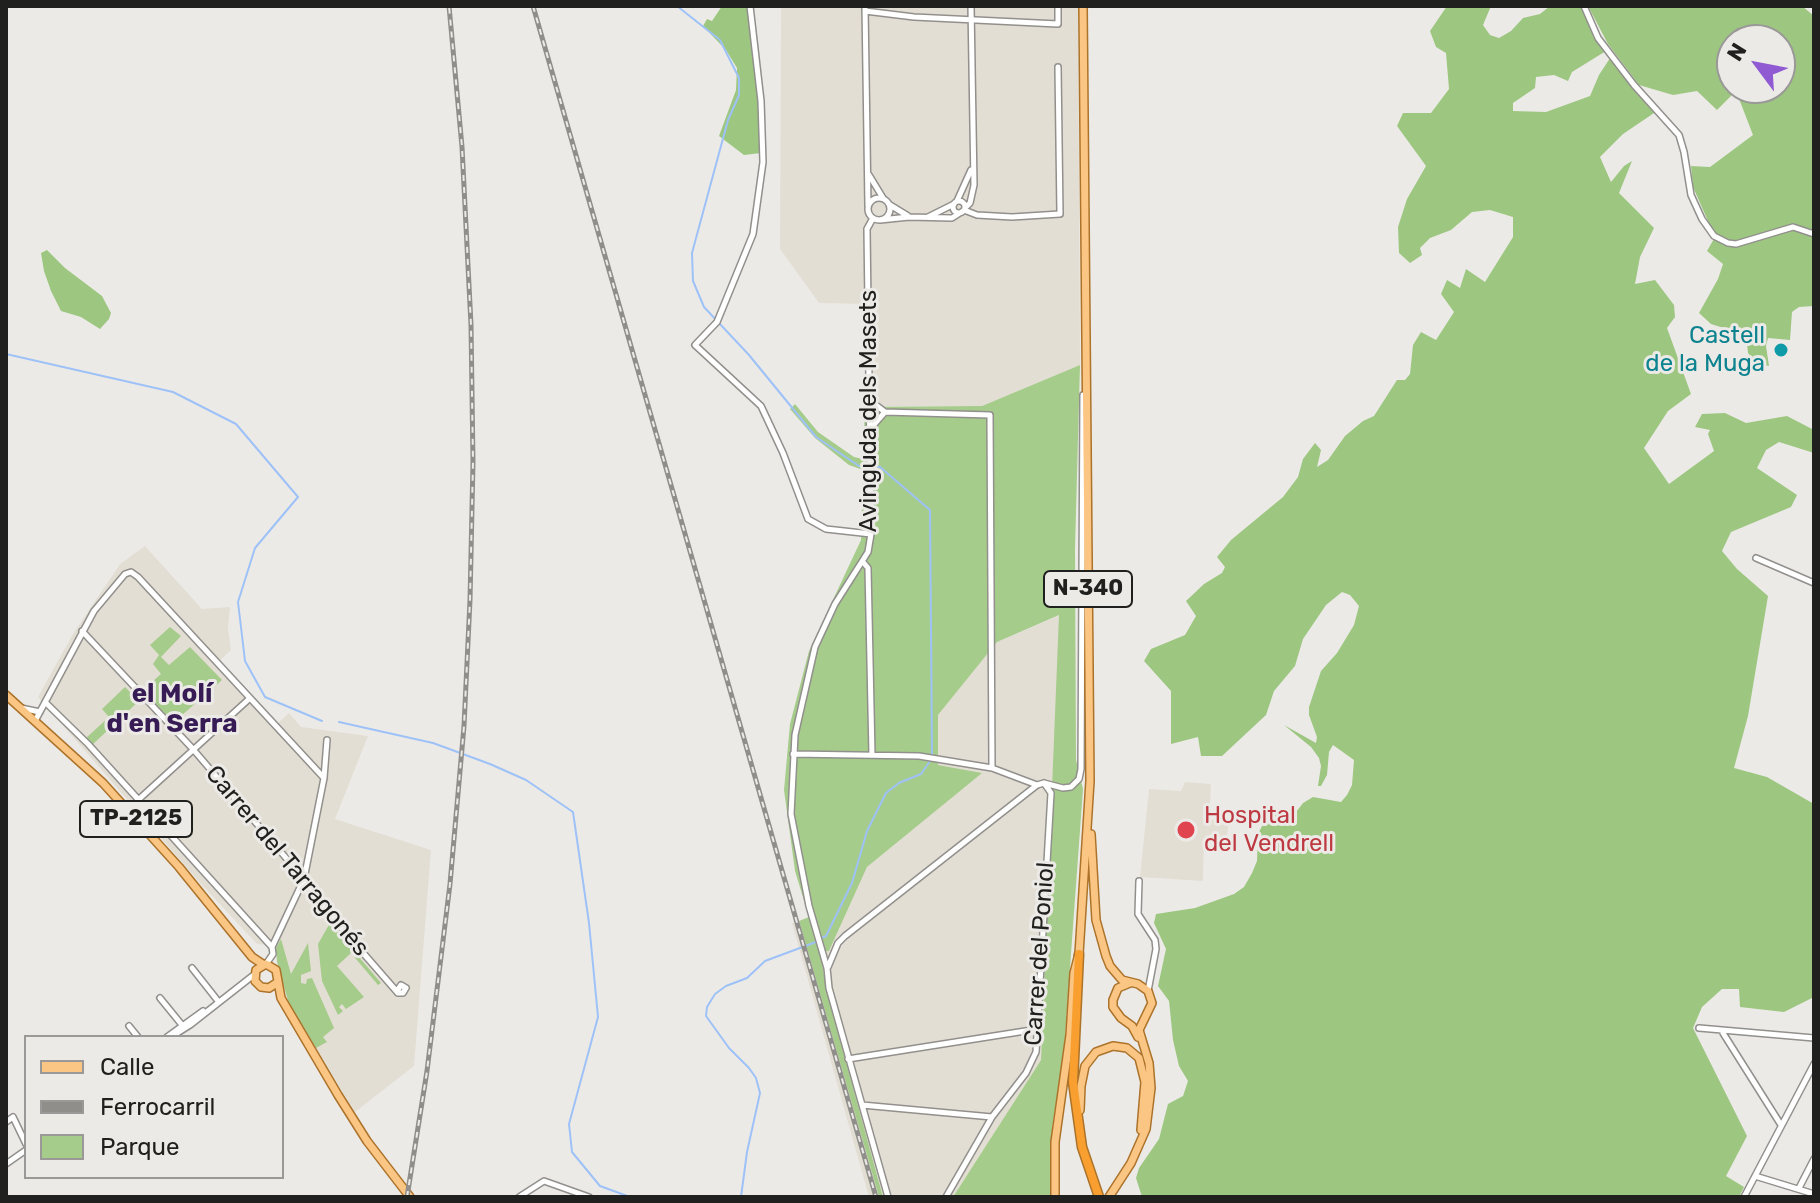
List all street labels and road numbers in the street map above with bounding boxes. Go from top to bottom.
street label: Avinguda dels Masets [855,290,883,532]
road number: N-340 [1044,571,1132,607]
street label: Carrer del Tarragonés [199,760,375,962]
road number: TP-2125 [80,801,192,837]
street label: Carrer del Poniol [1019,861,1061,1047]

